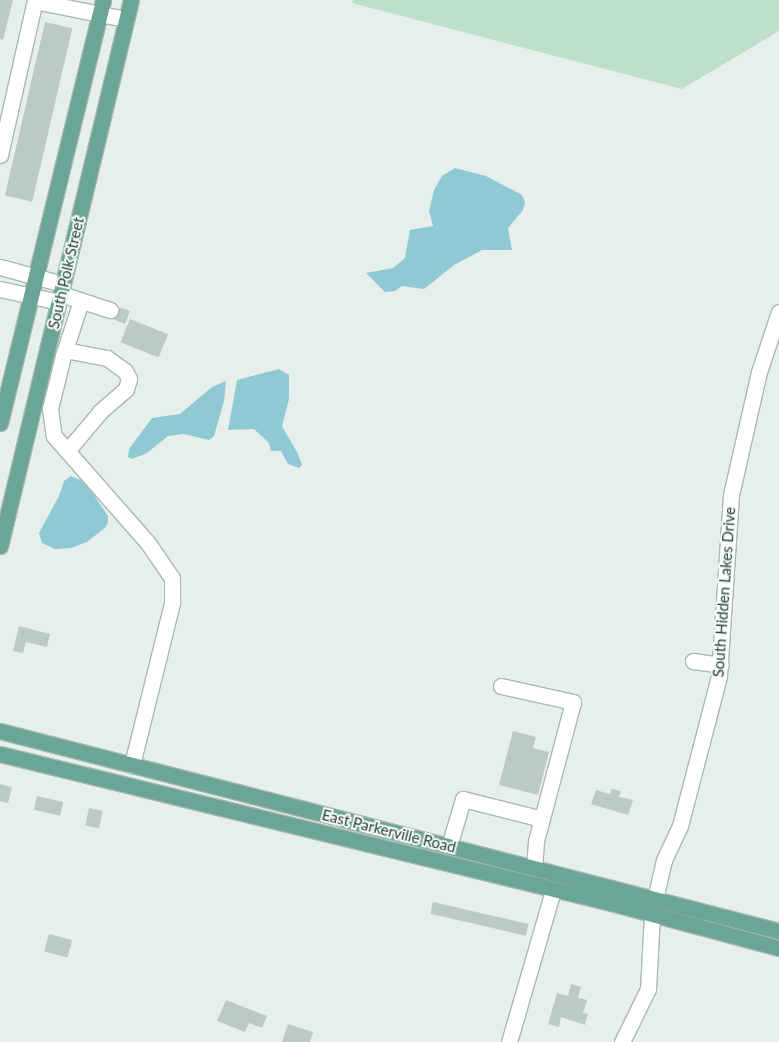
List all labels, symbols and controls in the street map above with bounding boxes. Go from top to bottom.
street label: South Polk Street [44,215,88,331]
street label: South Hidden Lakes Drive [709,506,739,678]
street label: East Parkerville Road [320,806,458,856]

